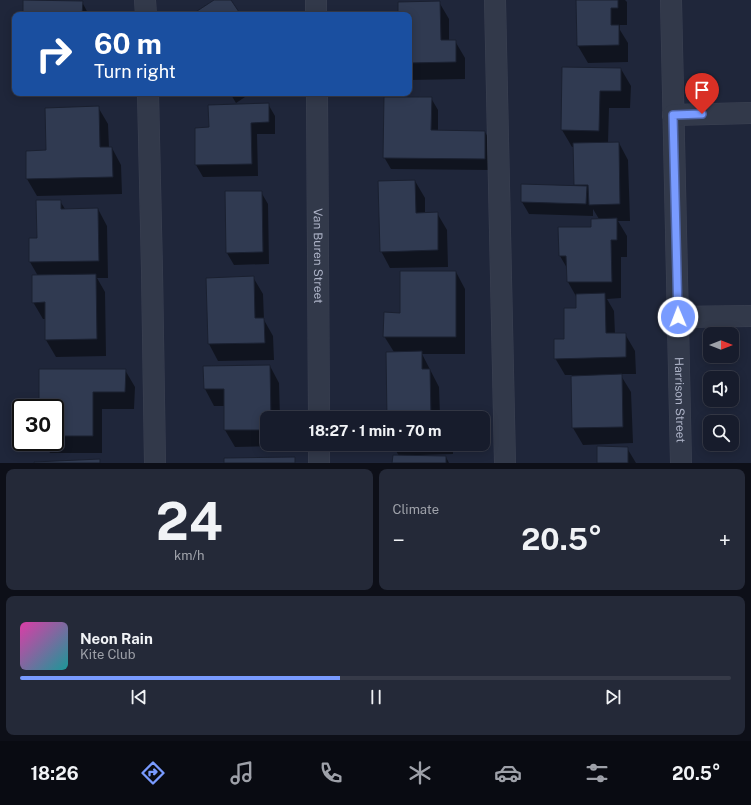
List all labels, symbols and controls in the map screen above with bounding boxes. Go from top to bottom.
text: 60 m [94,27,162,60]
icon: right [28,28,80,80]
text: Turn right [94,61,176,82]
pin [685,73,719,114]
icon: arrive [691,79,713,101]
street label: Van Buren Street [311,208,325,304]
position arrow [657,296,699,338]
north arrow [703,327,739,363]
map controls [703,327,739,451]
street label: Harrison Street [672,357,688,443]
button: sound [703,371,739,407]
speed limit sign: 30 [12,399,64,451]
button: search [703,415,739,451]
text: 18:27 · 1 min · 70 m [309,422,441,439]
text: 24 [156,491,223,552]
text: Climate [393,502,439,517]
text: 20.5° [521,521,602,557]
text: − [393,527,405,553]
text: + [719,527,731,553]
text: km/h [174,548,205,563]
text: Neon Rain [80,630,153,647]
text: Kite Club [80,647,135,662]
icon: previous [128,686,150,708]
icon: pause [365,686,387,708]
icon: next [602,686,624,708]
icon: directions [139,759,167,787]
icon: music [228,759,256,787]
icon: phone [317,759,345,787]
icon: climate [406,759,434,787]
icon: car [494,759,522,787]
icon: filters [583,759,611,787]
text: 18:26 [30,763,79,784]
text: 20.5° [672,763,721,784]

